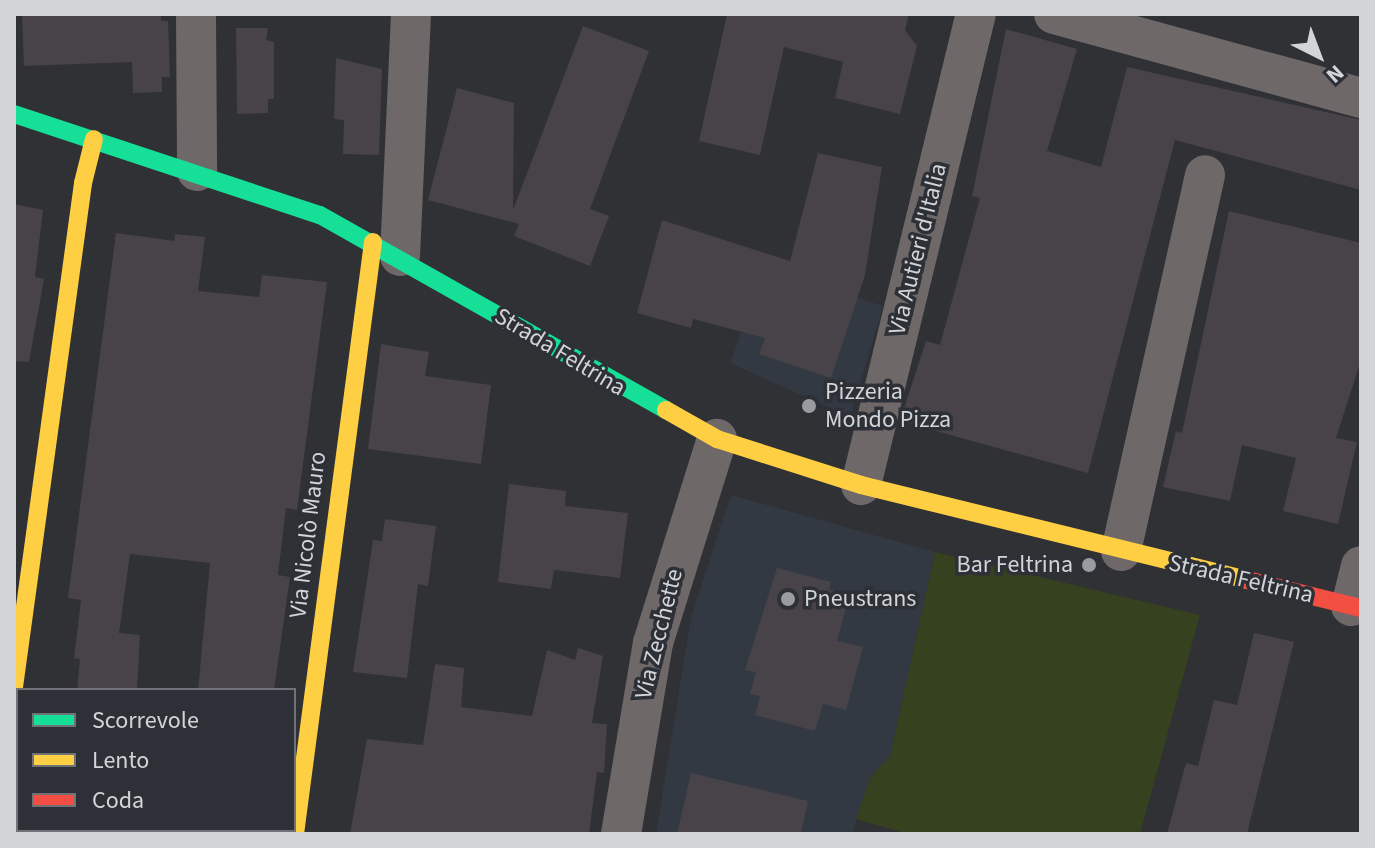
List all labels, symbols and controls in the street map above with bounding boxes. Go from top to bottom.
north arrow [1279,16,1359,96]
text: N [1319,57,1351,91]
street label: Via Autieri d'Italia [883,160,953,338]
street label: Strada Feltrina [489,302,631,402]
place label: Pizzeria Mondo Pizza [825,378,951,434]
marker: Pizzeria Mondo Pizza [800,397,818,415]
street label: Via Nicolò Mauro [283,450,333,620]
street label: Strada Feltrina [1166,548,1316,610]
place label: Bar Feltrina [957,551,1073,579]
marker: Bar Feltrina [1080,556,1098,574]
street label: Via Zecchette [629,566,689,702]
place label: Pneustrans [804,585,916,613]
marker: Pneustrans [779,590,797,608]
legend [16,688,296,832]
text: Scorrevole [92,703,199,738]
text: Lento [92,743,149,778]
text: Coda [92,783,144,818]

